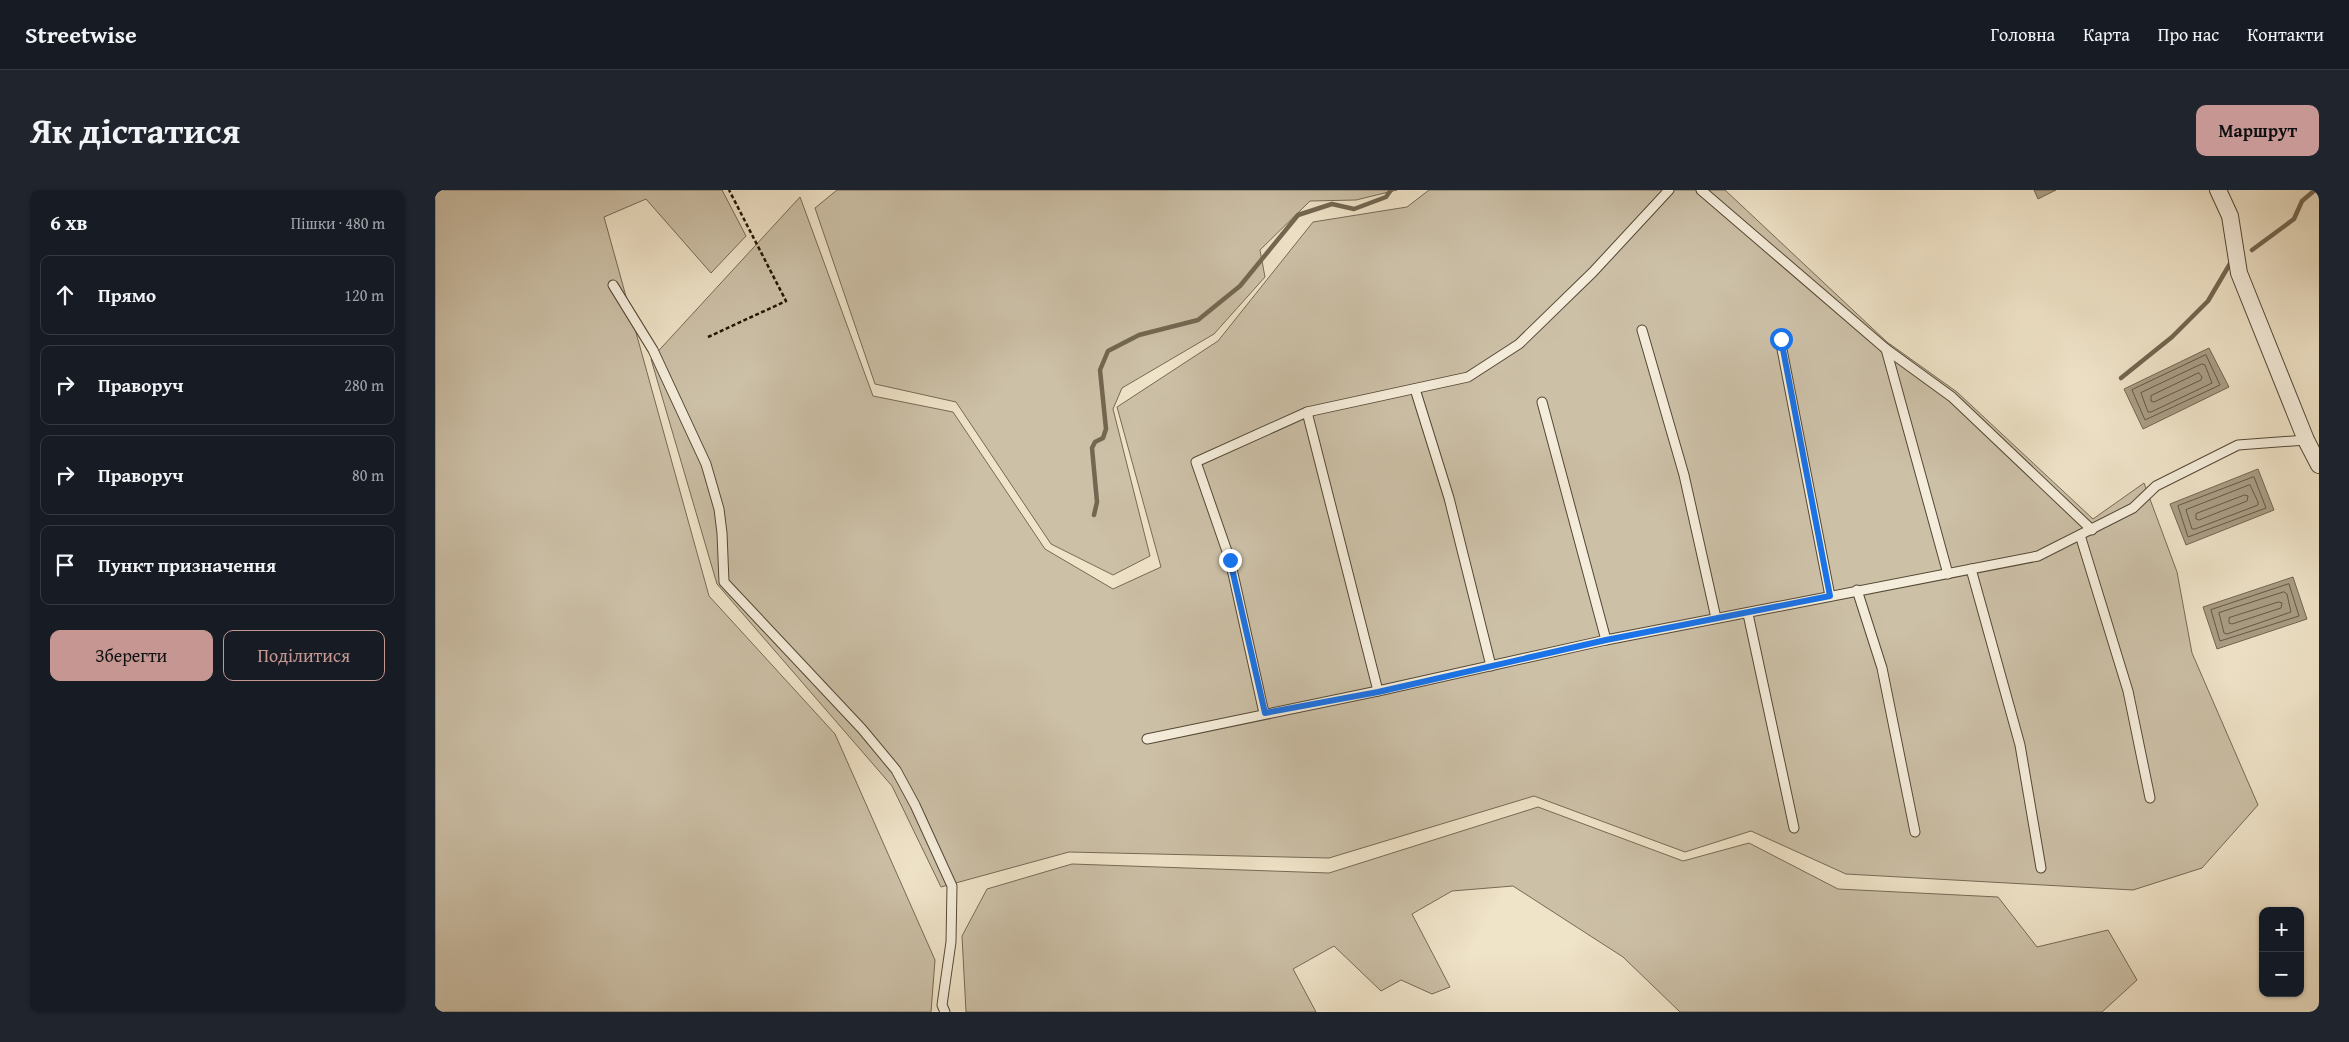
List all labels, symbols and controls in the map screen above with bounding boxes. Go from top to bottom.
text: Streetwise [25,17,137,52]
text: Головна [1990,21,2055,48]
text: Карта [2083,21,2130,48]
text: Про нас [2158,21,2219,48]
text: Контакти [2247,21,2324,48]
text: Як дістатися [30,105,240,156]
button: Маршрут [2196,105,2319,156]
text: 6 хв [50,207,88,238]
text: Пішки · 480 m [291,211,385,235]
icon: ahead [51,281,79,309]
text: Прямо [98,281,156,309]
text: 120 m [344,283,384,307]
route start [1770,328,1793,351]
icon: right [51,371,79,399]
text: Праворуч [98,371,183,399]
text: 280 m [344,373,384,397]
icon: right [51,461,79,489]
text: Праворуч [98,461,183,489]
text: 80 m [352,463,384,487]
route end [1219,549,1242,572]
icon: arrive [51,551,79,579]
text: Пункт призначення [98,551,276,579]
button: Зберегти [50,630,213,681]
button: Поділитися [223,630,385,681]
map controls [2259,907,2304,997]
button: + [2259,907,2304,952]
button: − [2259,952,2304,997]

